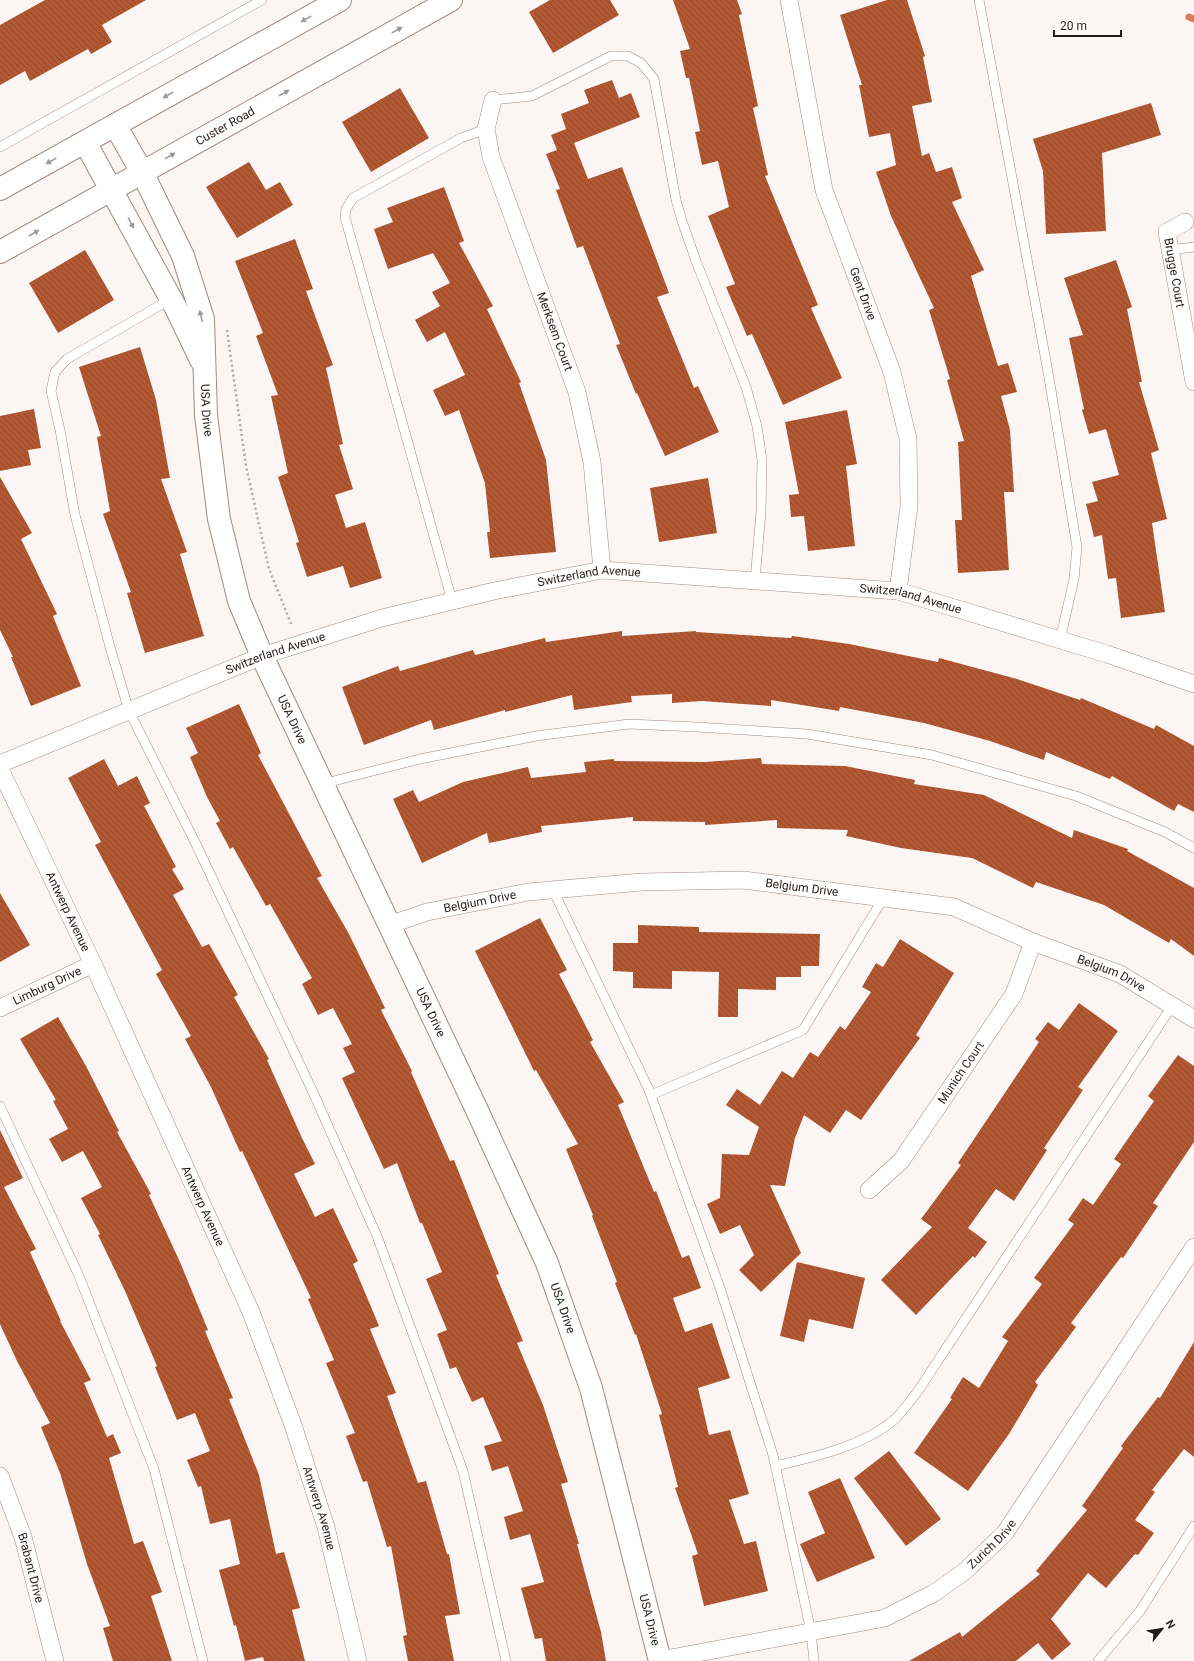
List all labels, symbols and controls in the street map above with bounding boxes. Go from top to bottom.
scale bar [1054,12,1121,38]
one-way arrow [300,15,312,22]
text: 20 m [1060,19,1087,33]
one-way arrow [392,26,403,33]
one-way arrow [278,90,290,96]
one-way arrow [163,92,174,99]
street label: Custer Road [193,104,257,148]
one-way arrow [164,153,176,160]
one-way arrow [45,157,57,164]
one-way arrow [127,217,134,229]
one-way arrow [28,230,40,237]
street label: Brugge Court [1161,237,1187,309]
street label: Gent Drive [847,266,879,322]
street label: Merksem Court [534,290,576,373]
one-way arrow [198,310,204,322]
street label: USA Drive [198,384,216,437]
street label: Switzerland Avenue [536,563,641,589]
street label: Switzerland Avenue [859,581,963,617]
street label: Switzerland Avenue [224,629,327,677]
street label: USA Drive [274,693,310,746]
street label: Antwerp Avenue [43,869,93,954]
street label: Belgium Drive [765,876,839,899]
street label: Belgium Drive [442,888,517,916]
street label: Belgium Drive [1075,952,1148,995]
street label: Limburg Drive [11,964,83,1008]
street label: USA Drive [413,986,448,1039]
street label: Munich Court [935,1039,987,1106]
street label: Antwerp Avenue [179,1164,227,1249]
street label: USA Drive [548,1281,578,1335]
street label: Antwerp Avenue [300,1464,338,1551]
street label: Zurich Drive [965,1517,1019,1572]
street label: Brabant Drive [15,1531,47,1604]
street label: USA Drive [636,1593,663,1647]
north arrow [1142,1609,1182,1649]
text: N [1163,1618,1178,1631]

